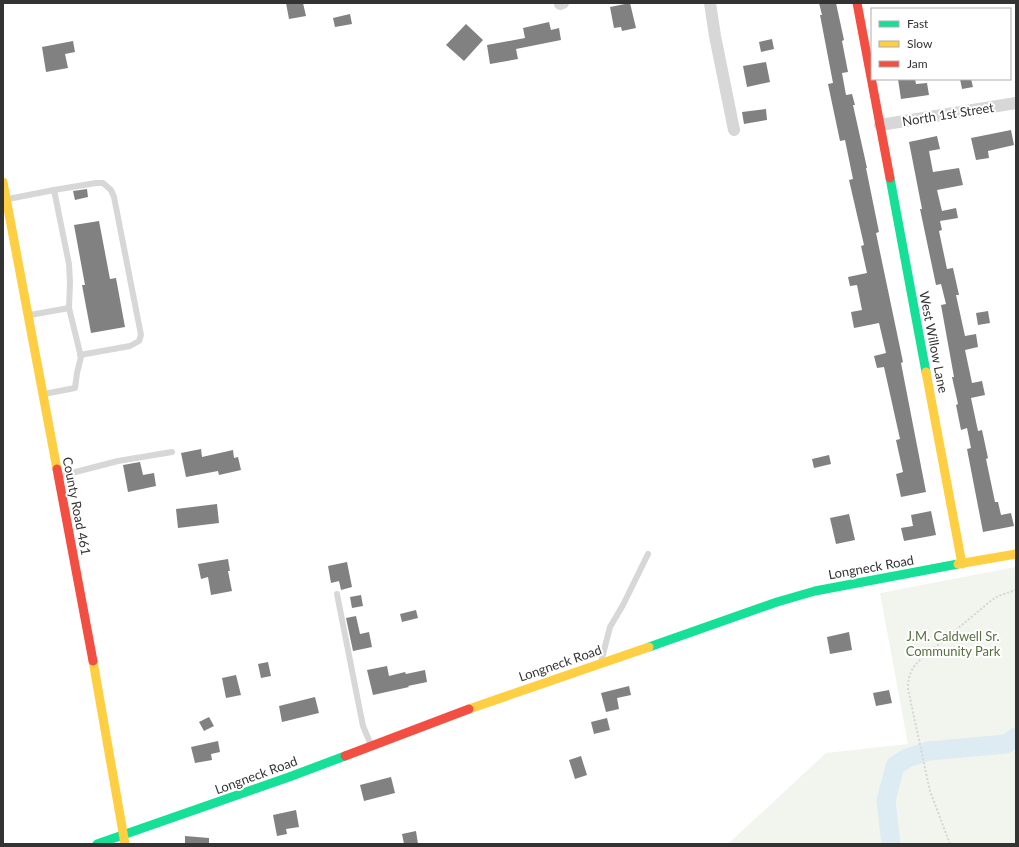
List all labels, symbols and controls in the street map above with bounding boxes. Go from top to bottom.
legend [871,8,1011,80]
text: Fast [907,16,929,31]
text: Slow [907,36,933,51]
text: Jam [907,56,928,71]
street label: North 1st Street [901,99,995,129]
street label: West Willow Lane [916,290,952,394]
street label: County Road 461 [60,456,94,556]
street label: Longneck Road [827,552,915,582]
park label: J.M. Caldwell Sr. Community Park [906,628,1001,659]
street label: Longneck Road [516,641,604,685]
street label: Longneck Road [213,753,299,797]

